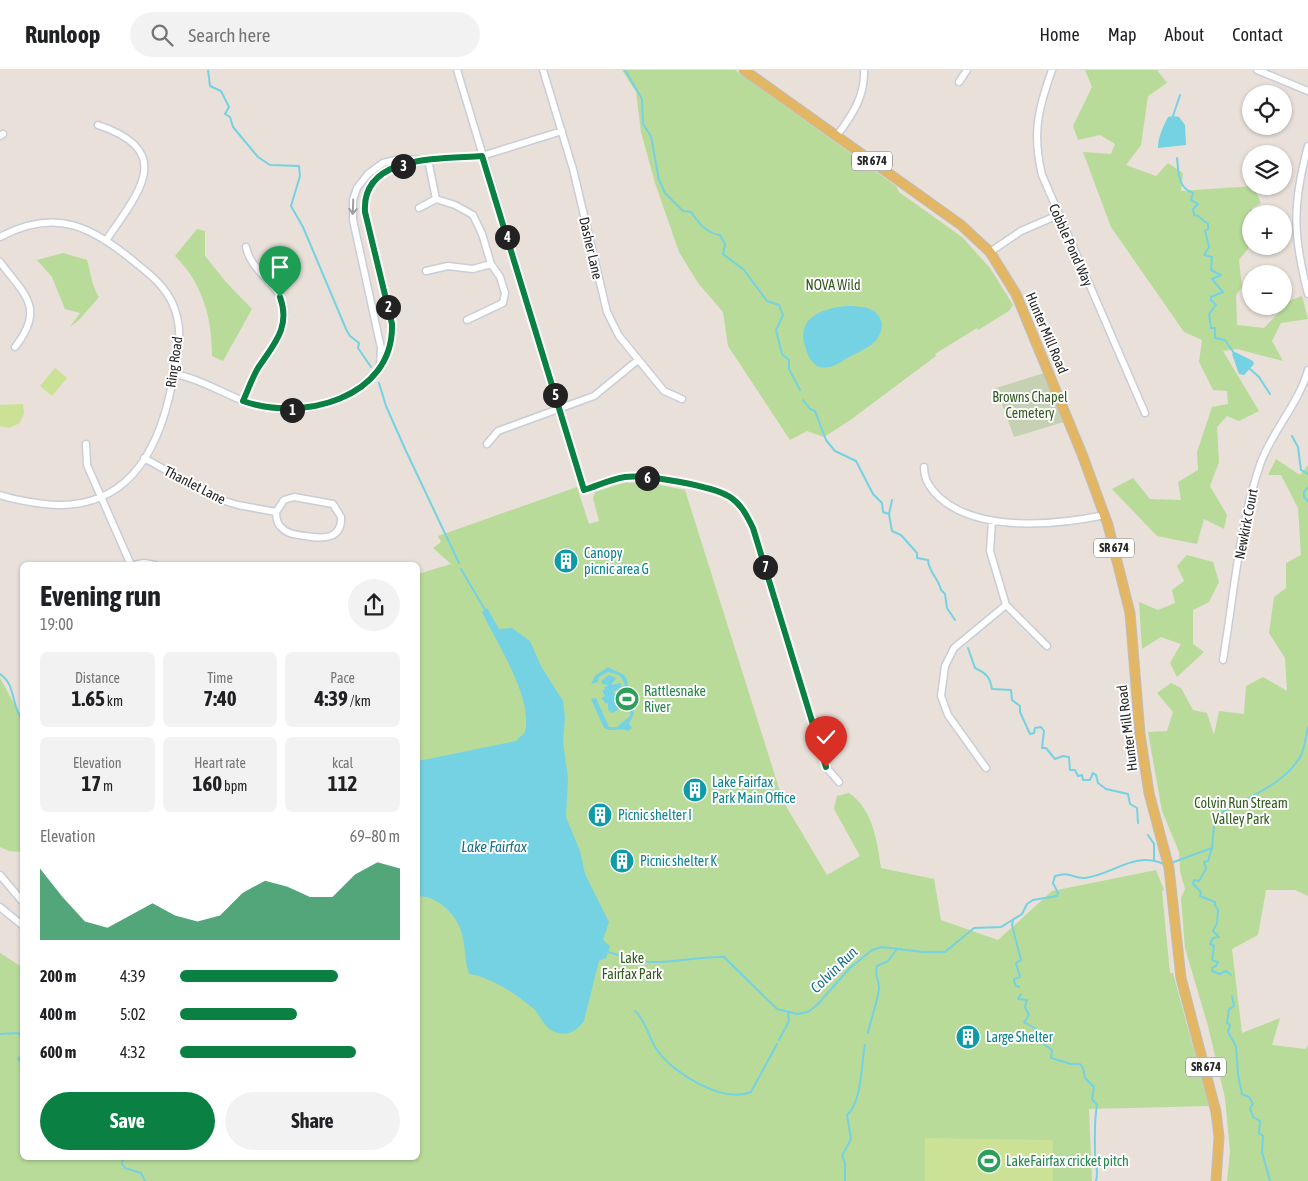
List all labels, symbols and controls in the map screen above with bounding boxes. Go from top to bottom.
search box [130,12,480,57]
text: Runloop [25,21,100,48]
icon: search [148,21,176,49]
text: Search here [188,24,270,46]
text: Home [1040,24,1080,45]
text: Map [1108,24,1137,45]
text: About [1165,24,1204,45]
text: Contact [1232,24,1283,45]
map controls [1242,85,1292,315]
button: locate [1242,85,1292,135]
button: layers [1242,145,1292,195]
road number: SR 674 [852,152,892,170]
pin: 3 [390,154,416,178]
text: 3 [400,158,407,174]
one-way arrow [348,198,358,215]
street label: Cobble Pond Way [1046,201,1096,289]
button: + [1242,205,1292,255]
street label: Dasher Lane [576,215,606,281]
pin: 4 [494,224,520,250]
text: 4 [504,229,511,245]
pin [259,246,301,297]
icon: arrive [266,253,294,281]
button: − [1242,265,1292,315]
park label: NOVA Wild [805,277,861,293]
street label: Hunter Mill Road [1023,290,1071,376]
pin: 2 [376,294,400,320]
text: 2 [385,299,392,315]
street label: Ring Road [162,335,186,389]
pin: 5 [542,382,568,408]
text: 5 [552,387,559,403]
park label: Browns Chapel Cemetery [992,389,1068,421]
pin: 1 [280,398,304,422]
text: 1 [289,402,296,418]
street label: Thanlet Lane [162,463,228,507]
pin: 6 [634,466,660,490]
text: 6 [644,470,651,486]
street label: Newkirk Court [1231,487,1261,561]
road number: SR 674 [1094,538,1134,558]
place label: Canopy picnic area G [584,545,649,577]
building icon: Canopy picnic area G [553,548,579,574]
pin: 7 [752,554,778,580]
text: 7 [762,559,769,575]
button: share [348,579,400,631]
text: Evening run [40,580,161,612]
text: 19:00 [40,615,73,633]
text: Distance [75,670,120,686]
text: Time [207,670,233,686]
text: Pace [330,670,355,686]
place label: Rattlesnake River [644,683,706,715]
street label: Hunter Mill Road [1114,684,1140,772]
text: 1.65 [72,686,105,710]
text: 7:40 [203,686,237,710]
text: 4:39 [315,686,348,710]
sports icon: Rattlesnake River [614,686,640,712]
text: km [105,693,123,709]
text: /km [348,693,371,709]
pin [805,716,847,767]
icon: check [812,723,840,751]
text: Elevation [73,755,122,771]
text: Heart rate [194,755,246,771]
text: kcal [332,755,353,771]
text: 17 [81,771,101,795]
text: 160 [193,771,222,795]
text: 112 [328,771,357,795]
place label: Lake Fairfax Park Main Office [712,774,796,806]
building icon: Lake Fairfax Park Main Office [682,777,708,803]
text: m [101,778,113,794]
text: bpm [222,778,247,794]
park label: Colvin Run Stream Valley Park [1194,795,1288,827]
building icon: Picnic shelter I [587,802,613,828]
place label: Picnic shelter I [618,807,692,823]
text: Elevation [40,827,95,845]
text: 69–80 m [350,827,400,845]
water label: Lake Fairfax [461,838,528,855]
building icon: Picnic shelter K [609,848,635,874]
place label: Picnic shelter K [640,853,717,869]
water label: Colvin Run [807,943,861,996]
park label: Lake Fairfax Park [602,950,662,982]
text: 200 m [40,967,76,985]
text: 4:39 [120,967,145,985]
text: 400 m [40,1005,76,1023]
text: 5:02 [120,1005,146,1023]
building icon: Large Shelter [955,1024,981,1050]
place label: Large Shelter [986,1029,1054,1045]
text: 600 m [40,1043,76,1061]
text: 4:32 [120,1043,145,1061]
road number: SR 674 [1186,1058,1226,1076]
button: Save [40,1092,215,1150]
button: Share [225,1092,400,1150]
sports icon: LakeFairfax cricket pitch [976,1148,1002,1174]
place label: LakeFairfax cricket pitch [1006,1153,1129,1169]

